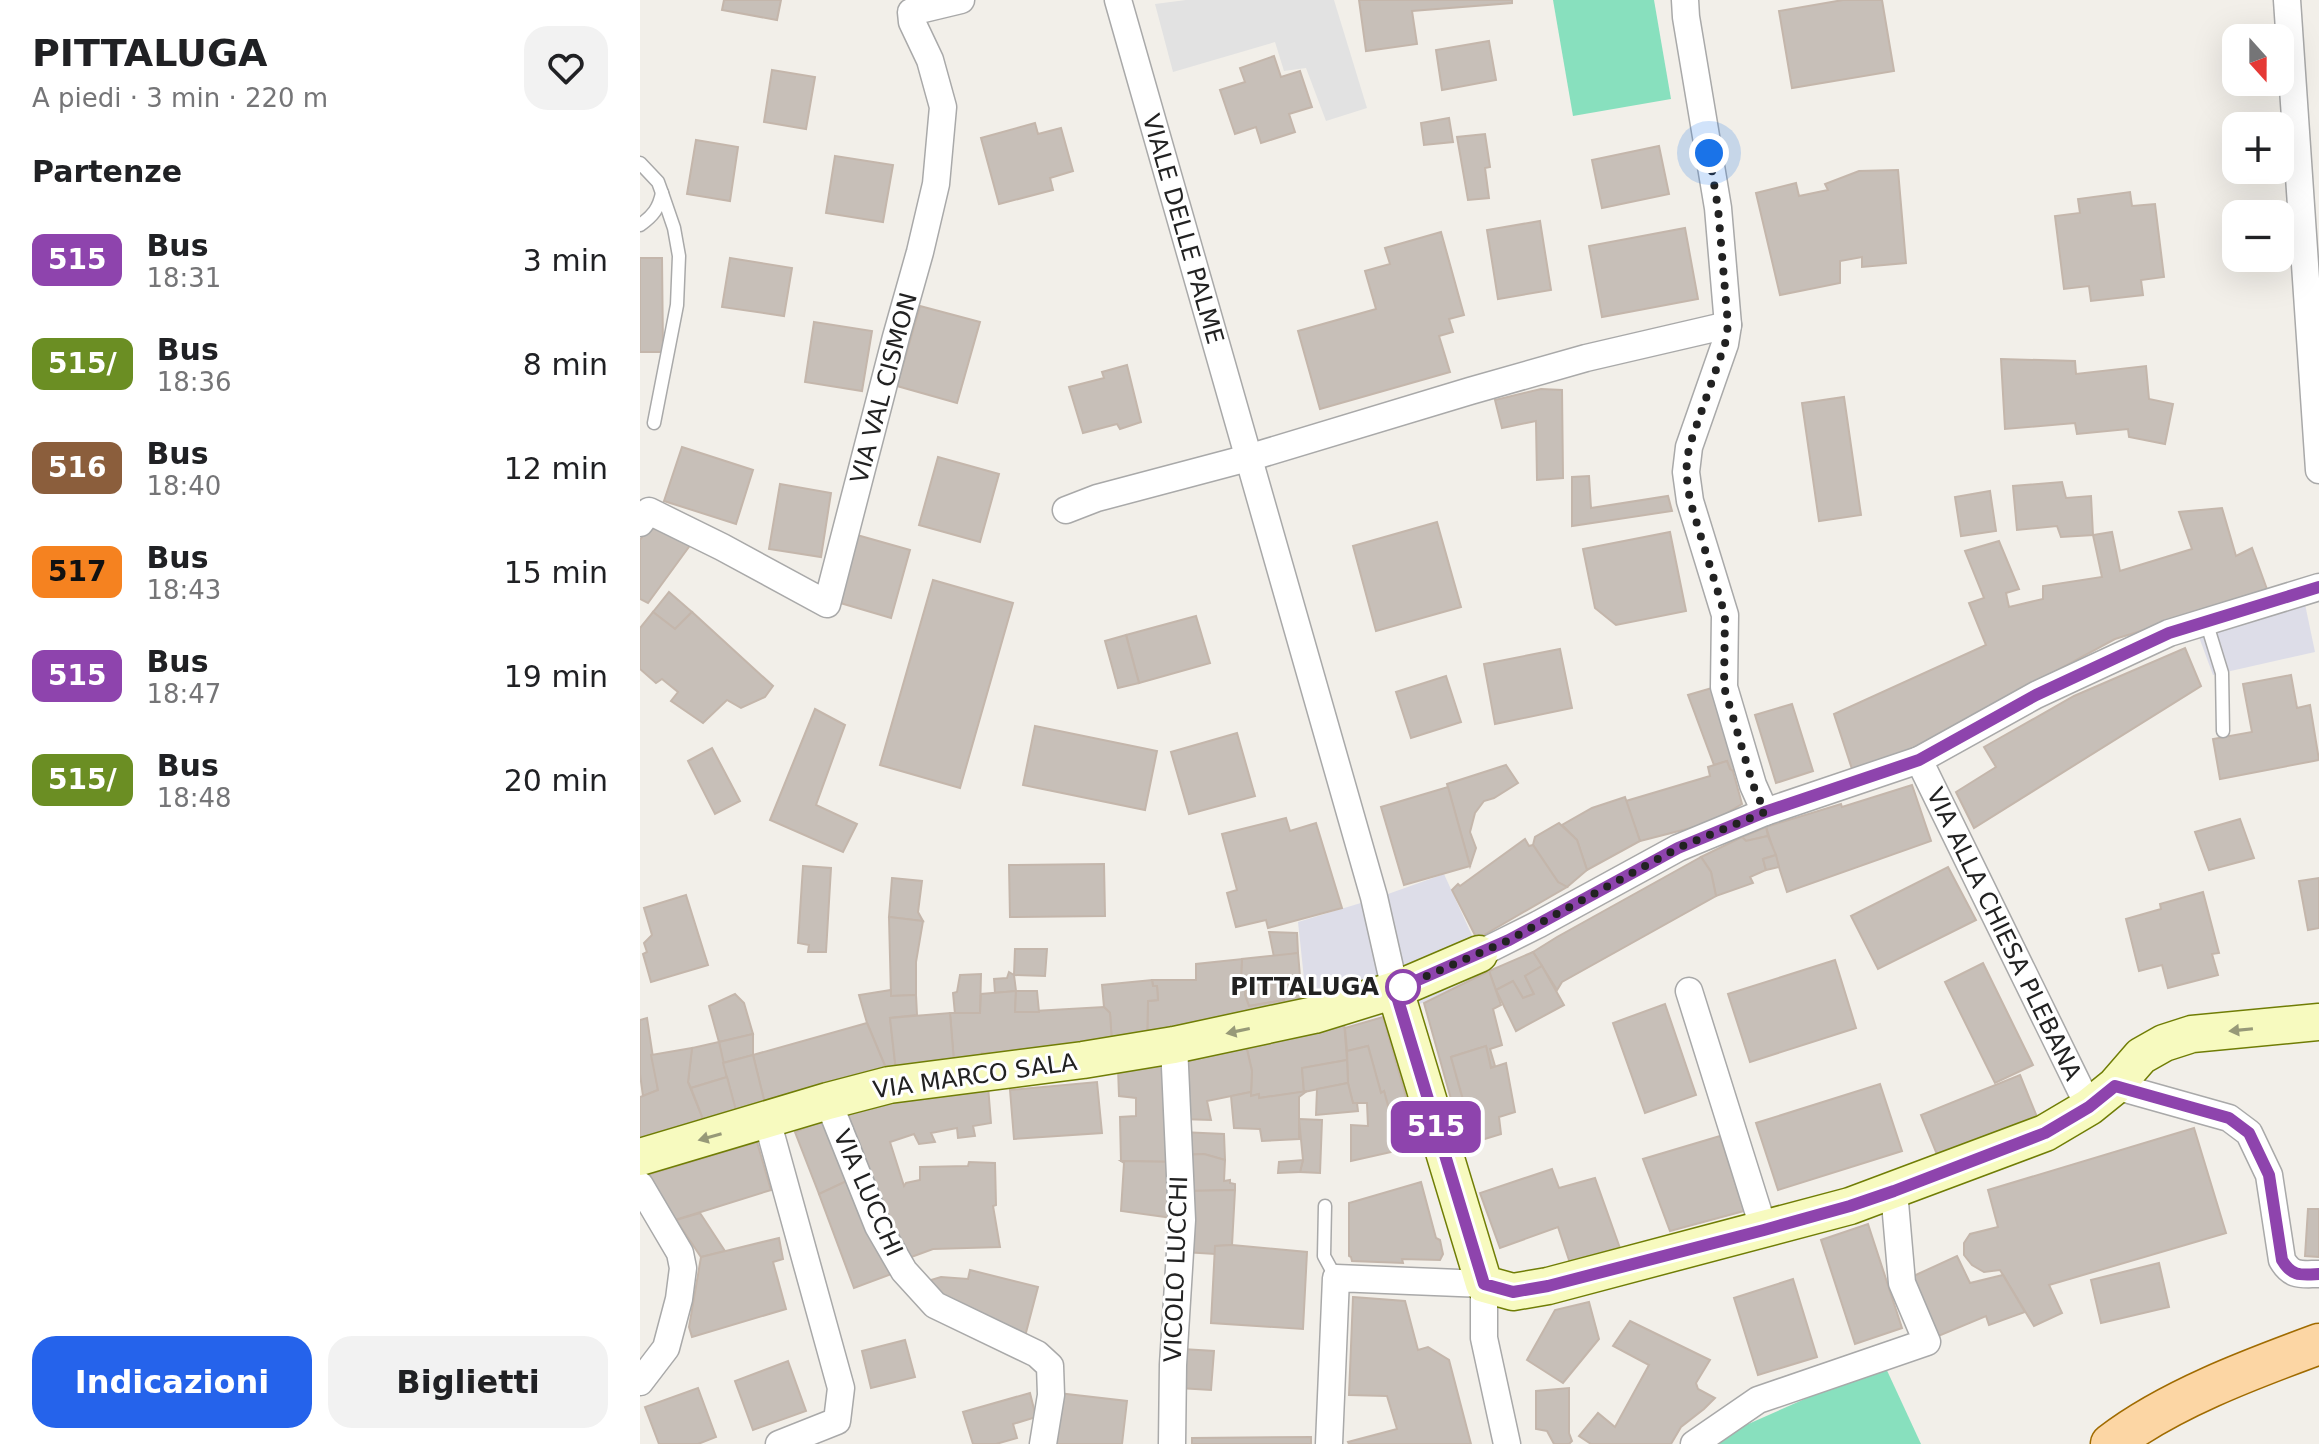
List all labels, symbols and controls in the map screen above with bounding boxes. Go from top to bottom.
north arrow [2222,24,2294,96]
map controls [2222,24,2294,272]
button: heart [524,26,608,110]
text: PITTALUGA [32,31,267,75]
text: A piedi · 3 min · 220 m [32,83,328,113]
street label: VIALE DELLE PALME [1137,111,1229,347]
button: + [2222,112,2294,184]
your location [1689,133,1729,173]
text: Partenze [32,154,182,189]
button: − [2222,200,2294,272]
text: Bus [146,228,209,263]
text: 515 [48,243,106,276]
text: 3 min [523,243,608,278]
text: 18:31 [146,263,221,293]
street label: VIA VAL CISMON [845,289,923,487]
text: Bus [157,332,219,367]
text: 515/ [48,347,117,380]
text: 8 min [523,347,608,382]
text: 18:36 [157,367,232,397]
text: Bus [146,436,209,471]
text: 516 [48,451,106,484]
text: 12 min [504,451,608,486]
text: 18:40 [146,471,221,501]
text: Bus [146,540,209,575]
text: 517 [48,555,106,588]
text: 15 min [504,555,608,590]
text: 18:43 [146,575,221,605]
text: Bus [146,644,209,679]
text: 515 [48,659,106,692]
text: 19 min [504,659,608,694]
text: 18:47 [146,679,221,709]
text: Bus [157,748,219,783]
text: 515/ [48,763,117,796]
text: 20 min [504,763,608,798]
text: 18:48 [157,783,232,813]
street label: VIA ALLA CHIESA PLEBANA [1921,783,2087,1086]
marker: PITTALUGA [1386,970,1420,1004]
place label: PITTALUGA [1230,973,1379,1001]
one-way arrow [2228,1023,2253,1036]
one-way arrow [1225,1025,1250,1038]
street label: VIA MARCO SALA [871,1048,1079,1104]
line badge: 515 [1390,1101,1482,1153]
text: 515 [1407,1110,1465,1143]
street label: VIA LUCCHI [828,1125,908,1261]
one-way arrow [698,1132,723,1144]
street label: VICOLO LUCCHI [1159,1175,1193,1363]
button: Indicazioni [32,1336,312,1428]
button: Biglietti [328,1336,608,1428]

